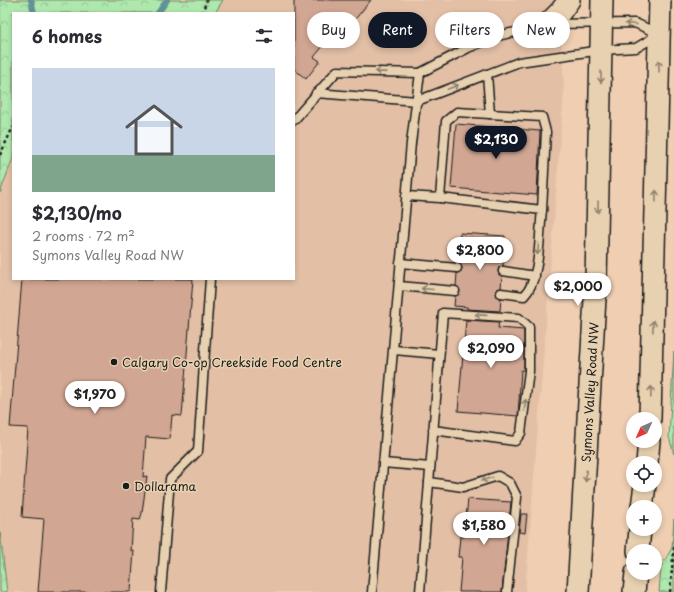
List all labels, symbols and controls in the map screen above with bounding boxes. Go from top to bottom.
chip: Buy [307,12,360,48]
chip: Rent [368,12,427,48]
chip: Filters [435,12,504,48]
chip: New [512,12,570,48]
one-way arrow [625,20,638,27]
text: 6 homes [32,23,102,49]
icon: filters [253,25,275,47]
one-way arrow [655,60,663,73]
one-way arrow [375,68,388,75]
one-way arrow [597,70,605,83]
one-way arrow [447,82,459,90]
icon: home [118,94,190,166]
pin: $2,130 [463,126,529,160]
text: $2,130 [474,129,518,148]
one-way arrow [652,190,660,203]
text: $2,130/mo [32,200,122,226]
one-way arrow [594,200,602,213]
text: 2 rooms · 72 m² [32,226,135,245]
pin: $2,800 [447,237,513,271]
text: $2,800 [456,240,504,259]
one-way arrow [534,242,541,255]
text: Symons Valley Road NW [32,245,184,264]
pin: $2,000 [545,273,611,307]
text: $2,000 [553,276,603,295]
one-way arrow [421,285,434,292]
one-way arrow [475,312,488,319]
one-way arrow [649,320,657,333]
street label: Symons Valley Road NW [577,321,603,463]
pin: $2,090 [458,335,524,369]
text: $2,090 [467,338,515,357]
place label: Calgary Co-op Creekside Food Centre [122,353,342,371]
marker: Calgary Co-op Creekside Food Centre [109,357,119,367]
pin: $1,970 [62,381,128,415]
text: $1,970 [74,384,116,403]
one-way arrow [647,386,655,399]
one-way arrow [521,399,529,412]
north arrow [626,412,662,448]
map controls [626,412,662,580]
button: locate [626,456,662,492]
one-way arrow [582,469,589,482]
one-way arrow [481,476,494,483]
place label: Dollarama [134,477,197,495]
marker: Dollarama [121,481,131,491]
button: + [626,500,662,536]
pin: $1,580 [451,512,517,546]
text: $1,580 [462,515,506,534]
button: − [626,544,662,580]

